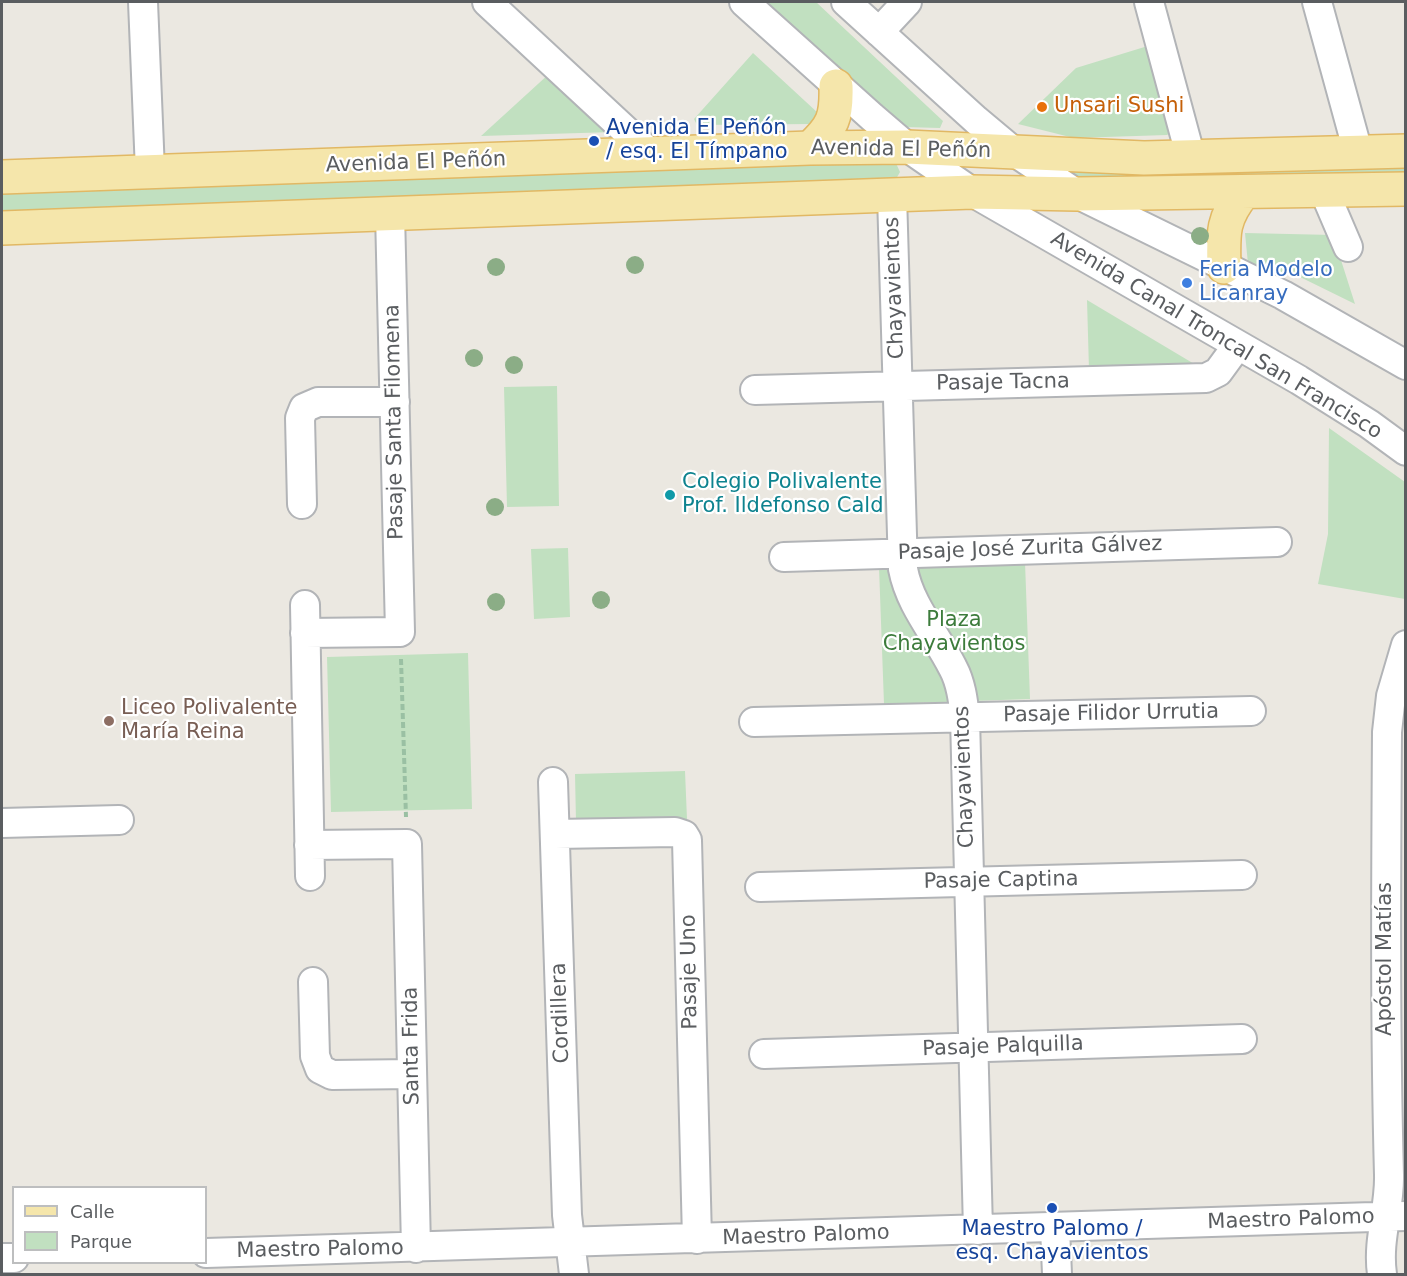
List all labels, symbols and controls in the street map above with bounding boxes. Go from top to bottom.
place label: Unsari Sushi [1054,94,1184,120]
marker: Unsari Sushi [1035,100,1049,114]
place label: Avenida El Peñón / esq. El Tímpano [606,116,788,166]
marker: Avenida El Peñón / esq. El Tímpano [587,134,601,148]
street label: Avenida El Peñón [811,136,991,164]
street label: Avenida El Peñón [325,147,507,179]
street label: Chayavientos [880,216,910,360]
street label: Avenida Canal Troncal San Francisco [1046,227,1386,445]
place label: Feria Modelo Licanray [1199,258,1333,308]
marker: Feria Modelo Licanray [1180,276,1194,290]
street label: Pasaje Santa Filomena [380,304,410,540]
street label: Pasaje Tacna [936,369,1070,397]
place label: Colegio Polivalente Prof. Ildefonso Cald [682,470,884,520]
marker: Colegio Polivalente Prof. Ildefonso Cald [663,488,677,502]
street label: Pasaje José Zurita Gálvez [897,532,1163,566]
park label: Plaza Chayavientos [883,608,1025,658]
place label: Liceo Polivalente María Reina [121,696,297,746]
street label: Pasaje Filidor Urrutia [1003,700,1219,728]
street label: Chayavientos [950,705,980,849]
marker: Liceo Polivalente María Reina [102,714,116,728]
street label: Pasaje Captina [923,867,1079,895]
street label: Apóstol Matías [1373,882,1399,1036]
street label: Pasaje Uno [676,914,704,1030]
street label: Cordillera [547,962,575,1064]
street label: Santa Frida [398,987,426,1105]
street label: Pasaje Palquilla [922,1032,1084,1062]
legend [12,1186,207,1264]
text: Calle [70,1201,115,1222]
marker: Maestro Palomo / esq. Chayavientos [1045,1201,1059,1215]
street label: Maestro Palomo [1207,1204,1375,1236]
place label: Maestro Palomo / esq. Chayavientos [955,1217,1149,1267]
street label: Maestro Palomo [722,1220,890,1252]
text: Parque [70,1231,132,1252]
street label: Maestro Palomo [236,1236,404,1264]

